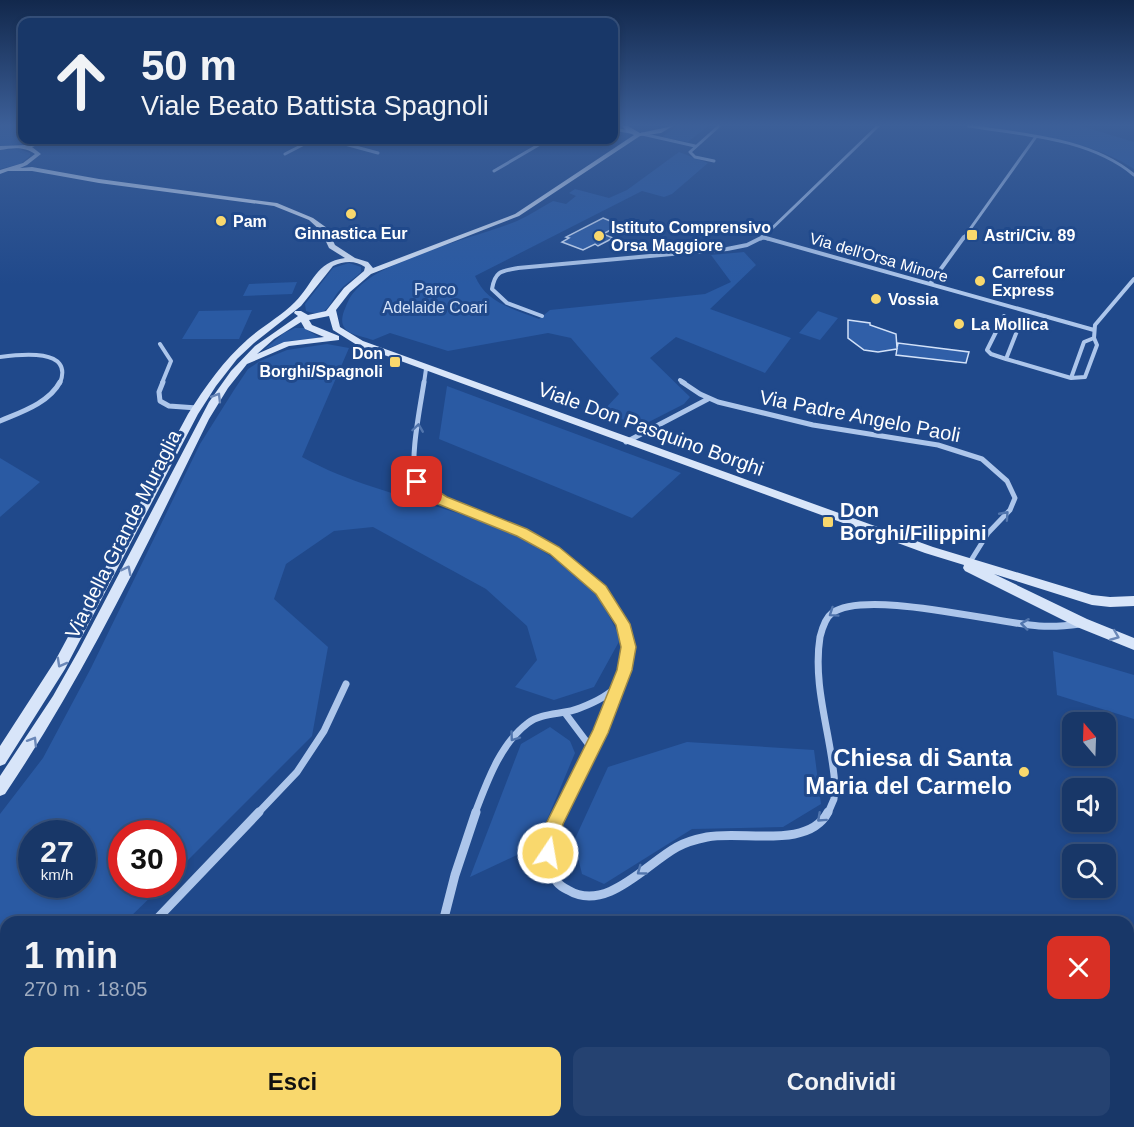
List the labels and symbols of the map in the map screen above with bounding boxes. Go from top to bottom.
marker: Ginnastica Eur [344,207,358,221]
place label: Pam [233,213,267,230]
marker: Pam [214,214,228,228]
place label: Istituto Comprensivo Orsa Maggiore [611,219,771,254]
place label: Ginnastica Eur [295,225,407,242]
place label: Astri/Civ. 89 [984,227,1075,244]
marker: Astri/Civ. 89 [965,228,979,242]
marker: Istituto Comprensivo Orsa Maggiore [592,229,606,243]
street label: Via dell'Orsa Minore [808,230,950,285]
place label: Carrefour Express [992,264,1065,299]
marker: Carrefour Express [973,274,987,288]
park label: Parco Adelaide Coari [383,281,487,316]
place label: Vossia [888,291,939,308]
marker: Vossia [869,292,883,306]
place label: La Mollica [971,316,1048,333]
marker: La Mollica [952,317,966,331]
place label: Don Borghi/Spagnoli [259,345,383,380]
marker: Don Borghi/Spagnoli [388,355,402,369]
street label: Viale Don Pasquino Borghi [535,378,767,480]
street label: Via Padre Angelo Paoli [758,386,962,446]
one-way arrow [209,393,221,403]
one-way arrow [411,423,423,432]
street label: Via della Grande Muraglia [61,425,186,642]
pin [391,456,442,507]
place label: Don Borghi/Filippini [840,499,987,544]
one-way arrow [998,511,1009,522]
marker: Don Borghi/Filippini [821,515,835,529]
one-way arrow [120,566,131,576]
one-way arrow [829,606,840,617]
one-way arrow [1020,618,1029,631]
one-way arrow [1110,629,1120,642]
one-way arrow [57,656,68,667]
north arrow [1062,712,1116,766]
one-way arrow [510,731,521,742]
one-way arrow [26,737,37,748]
place label: Chiesa di Santa Maria del Carmelo [805,744,1013,799]
marker: Chiesa di Santa Maria del Carmelo [1017,765,1031,779]
one-way arrow [818,811,828,822]
speed limit sign: 30 [108,820,186,898]
position arrow [516,821,580,885]
one-way arrow [636,864,647,875]

